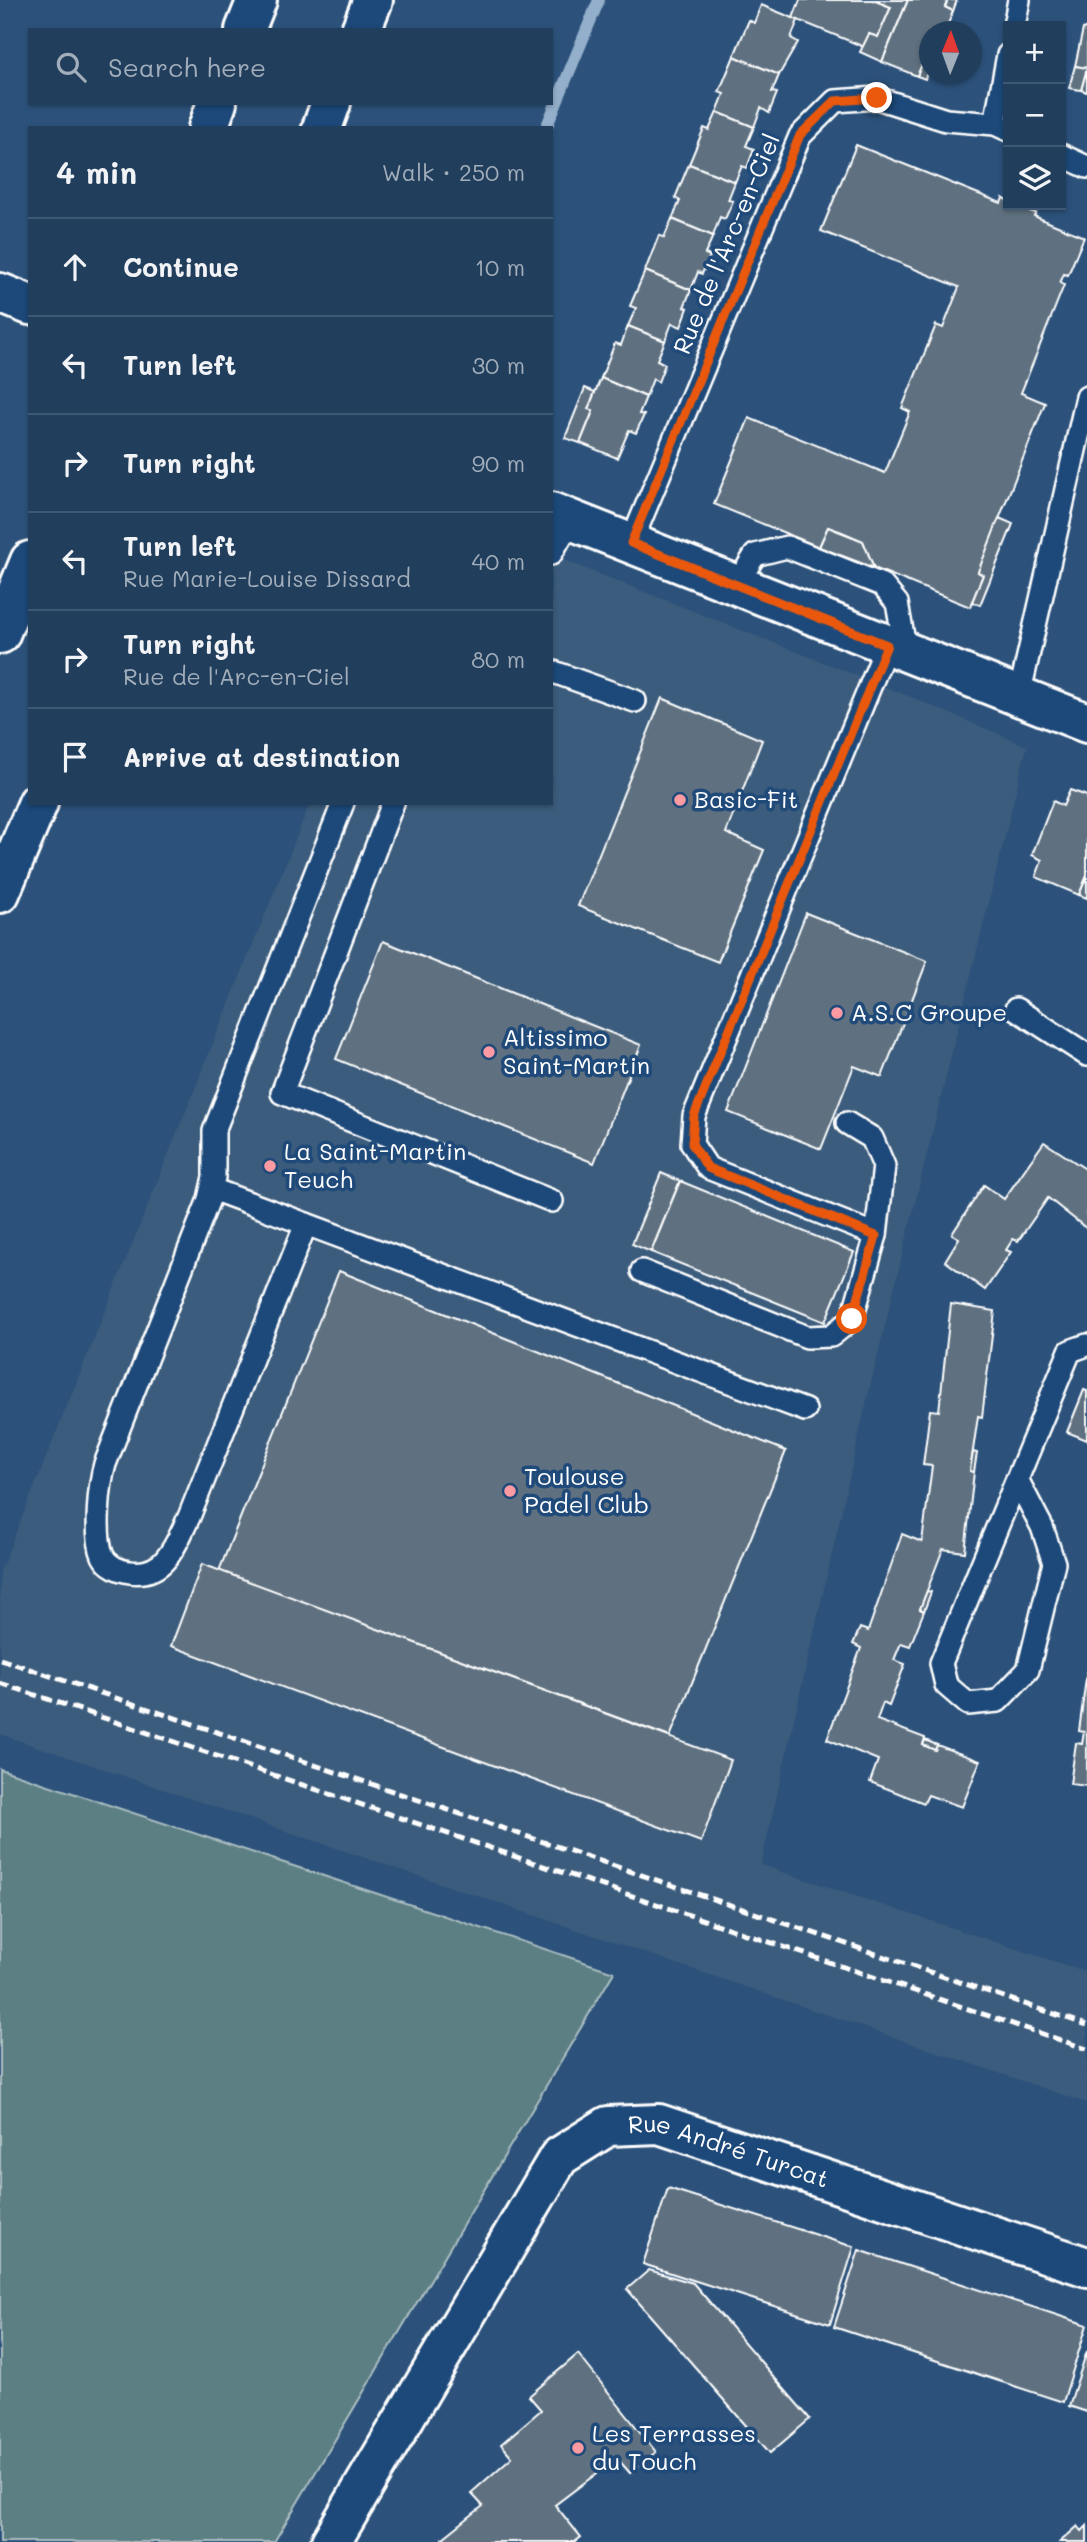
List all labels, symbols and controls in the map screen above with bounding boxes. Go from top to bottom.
north arrow [919,21,982,84]
map controls [1003,21,1066,210]
button: + [1003,21,1066,84]
search box [28,28,553,105]
icon: search [52,48,90,86]
text: Search here [108,50,266,84]
route end [861,82,892,113]
button: − [1003,84,1066,147]
street label: Rue de l'Arc-en-Ciel [665,128,786,358]
button: layers [1003,147,1066,210]
text: 4 min [56,152,137,192]
text: Walk · 250 m [382,157,525,187]
icon: ahead [56,248,94,286]
text: Continue [123,250,239,284]
text: 10 m [475,252,525,282]
icon: left [56,346,94,384]
text: Turn left [123,348,236,382]
text: 30 m [472,350,525,380]
icon: right [56,444,94,482]
text: Turn right [123,446,256,480]
text: 90 m [472,448,525,478]
text: Turn left [123,529,236,563]
icon: left [56,542,94,580]
text: 40 m [472,546,525,576]
text: Rue Marie-Louise Dissard [123,563,411,593]
text: Turn right [123,627,256,661]
icon: right [56,640,94,678]
text: 80 m [471,644,525,674]
text: Rue de l'Arc-en-Ciel [123,661,350,691]
icon: arrive [56,738,94,776]
text: Arrive at destination [123,740,400,774]
place label: Basic-Fit [694,783,798,814]
marker: Basic-Fit [672,792,688,808]
place label: A.S.C Groupe [851,996,1007,1027]
marker: A.S.C Groupe [829,1005,845,1021]
place label: Altissimo Saint-Martin [503,1021,650,1080]
marker: Altissimo Saint-Martin [481,1044,497,1060]
place label: La Saint-Martin Teuch [284,1135,466,1194]
marker: La Saint-Martin Teuch [262,1158,278,1174]
route start [836,1303,867,1334]
place label: Toulouse Padel Club [524,1460,649,1519]
marker: Toulouse Padel Club [502,1483,518,1499]
street label: Rue André Turcat [627,2107,833,2194]
place label: Les Terrasses du Touch [592,2417,756,2476]
marker: Les Terrasses du Touch [570,2440,586,2456]

